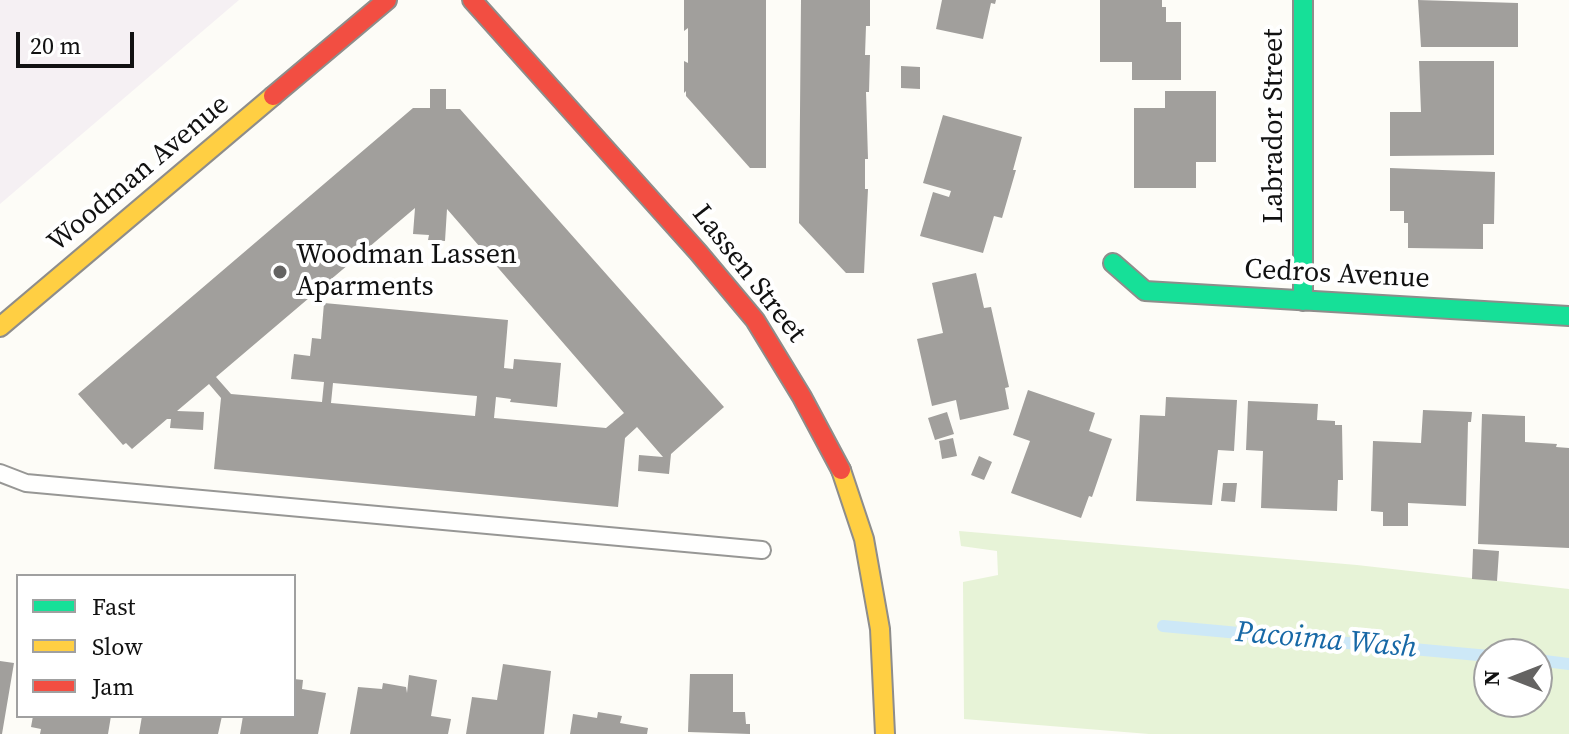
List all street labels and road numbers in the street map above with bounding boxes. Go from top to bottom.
street label: Labrador Street [1258,29,1292,223]
street label: Woodman Avenue [42,88,236,260]
street label: Lassen Street [684,198,812,350]
street label: Cedros Avenue [1244,253,1430,297]

